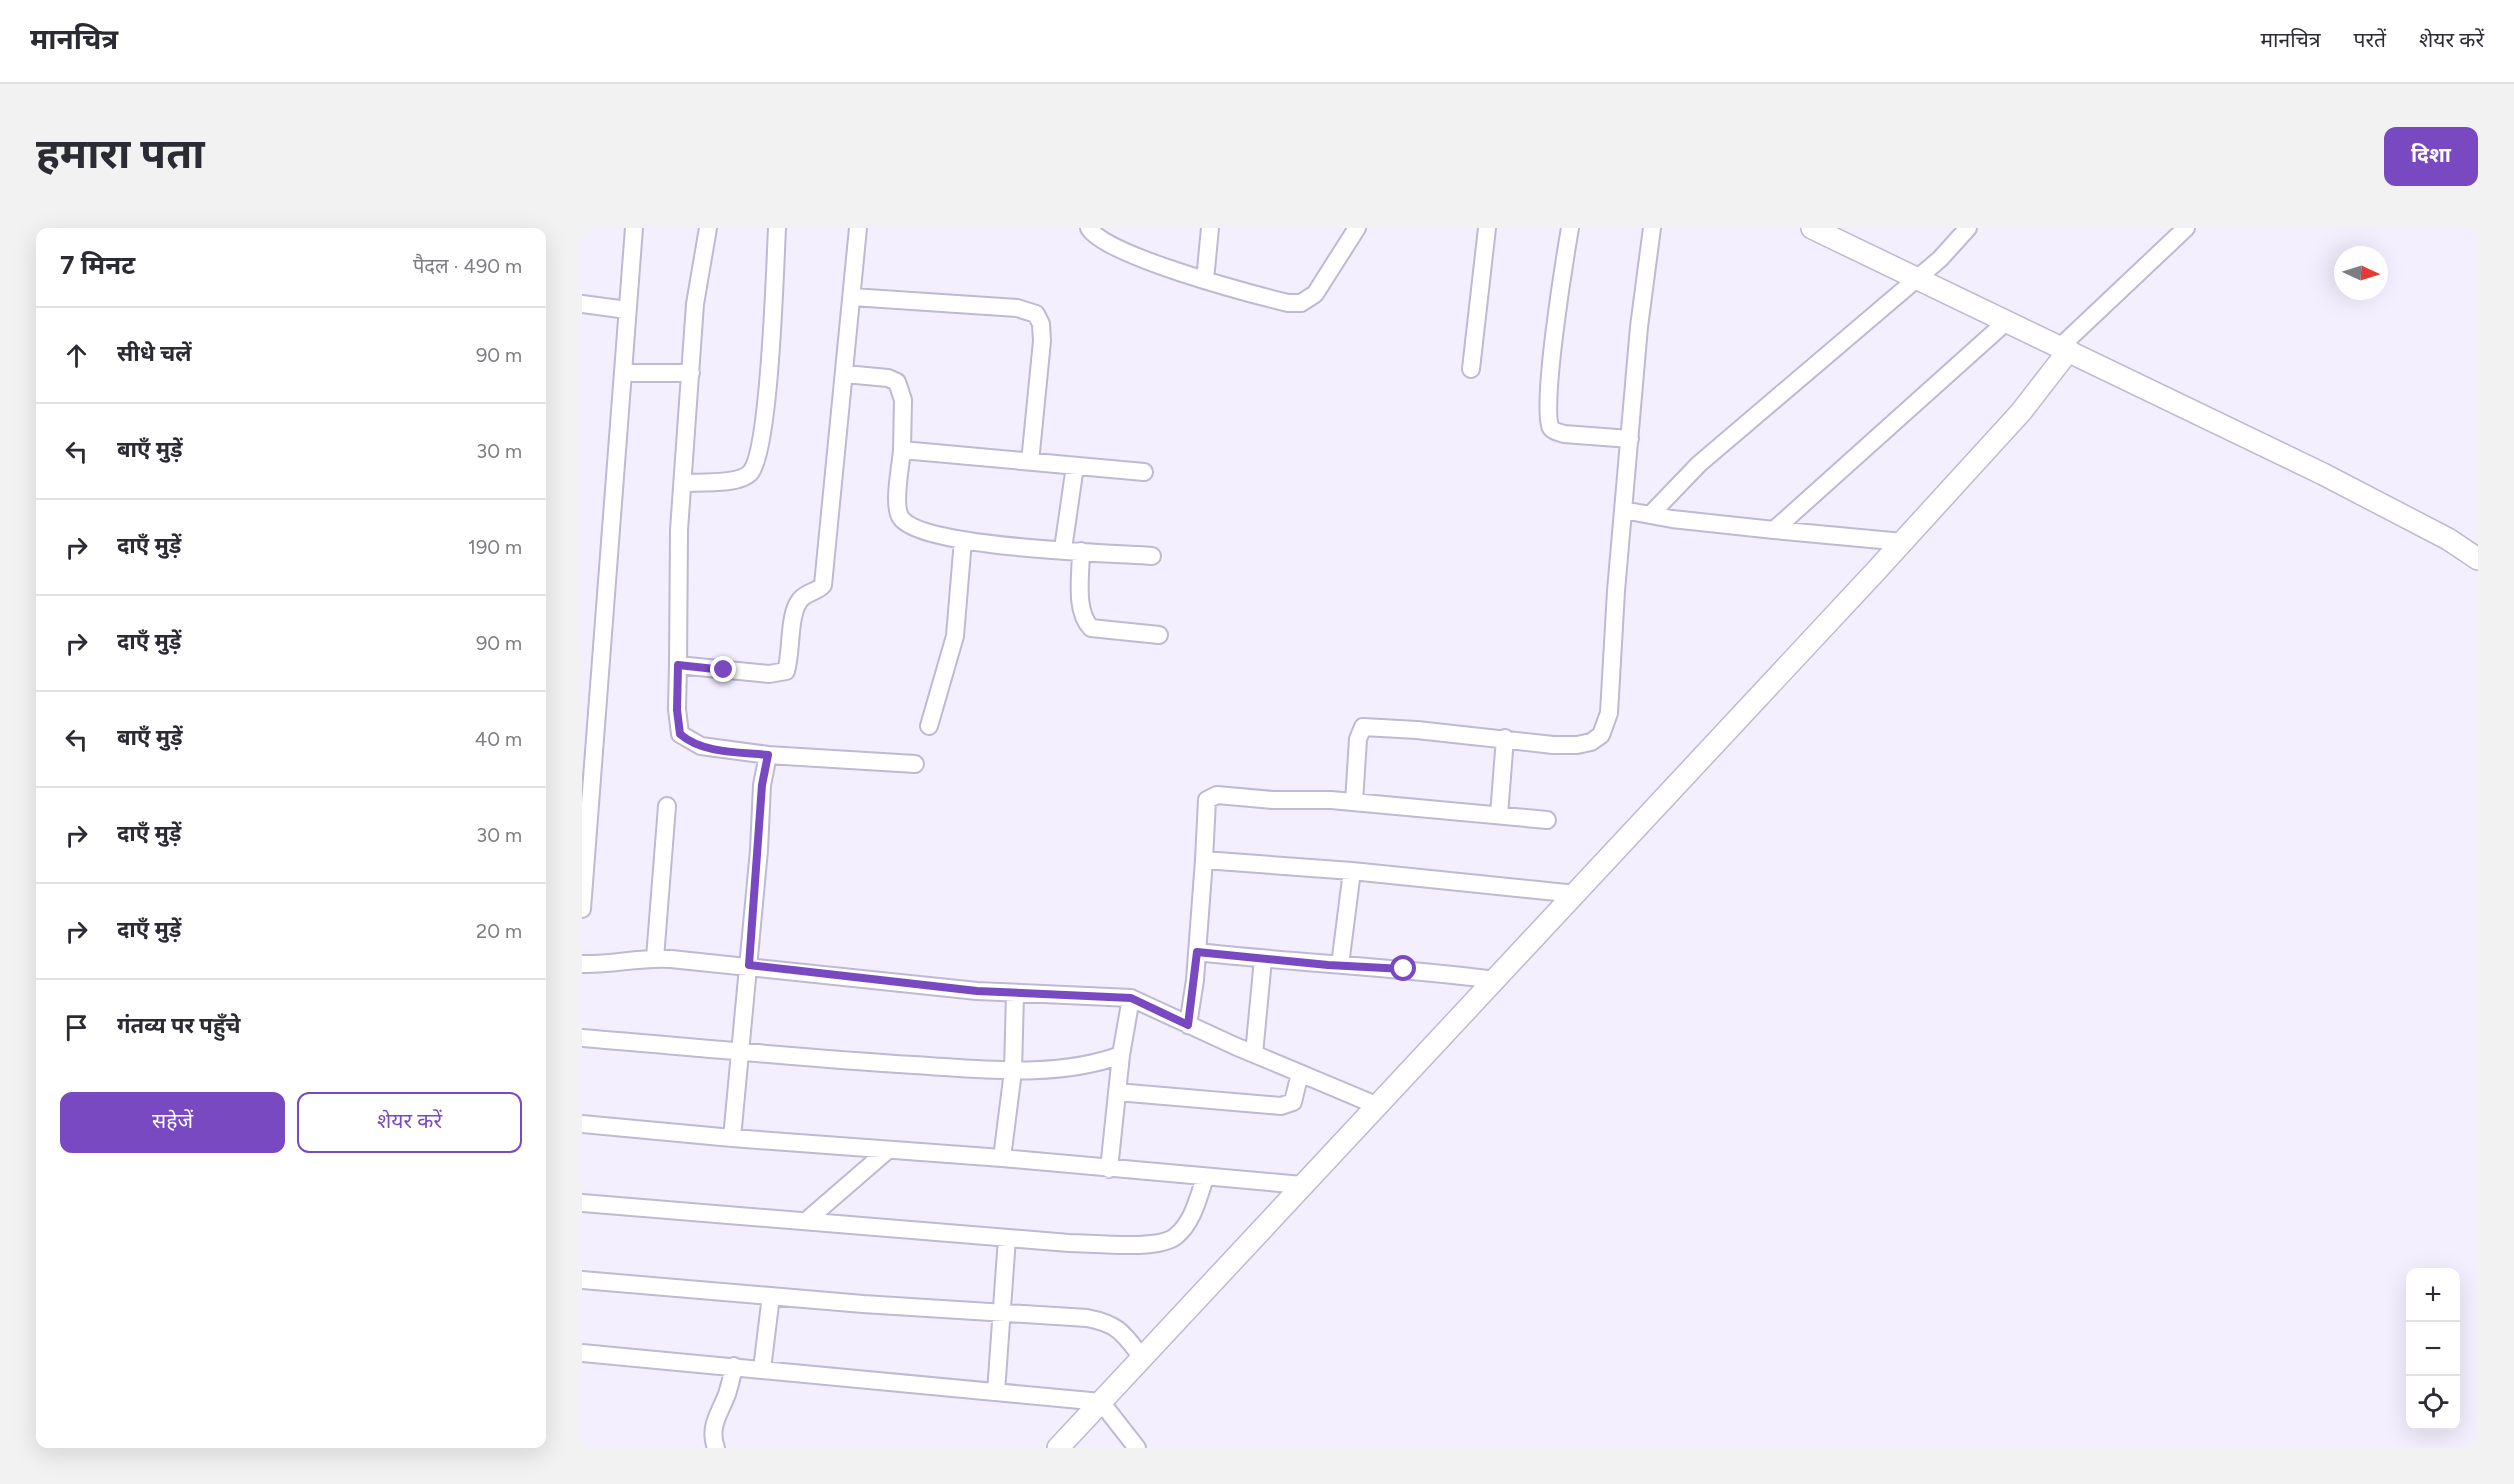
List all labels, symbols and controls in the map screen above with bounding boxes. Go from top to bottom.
text: मानचित्र [30,22,118,56]
text: मानचित्र [2261,27,2321,52]
text: परतें [2354,27,2386,52]
text: शेयर करें [2419,27,2484,52]
button: दिशा [2384,127,2478,186]
text: हमारा पता [36,128,205,179]
north arrow [2334,246,2388,300]
text: 7 मिनट [60,249,135,281]
text: पैदल · 490 m [413,254,522,278]
icon: ahead [60,339,93,372]
text: सीधे चलें [117,340,192,367]
text: 90 m [476,343,522,367]
icon: left [60,435,93,468]
text: बाएँ मुड़ें [117,436,183,463]
text: 30 m [476,439,522,463]
icon: right [60,531,93,564]
text: दाएँ मुड़ें [117,532,181,559]
text: 190 m [468,535,522,559]
icon: right [60,627,93,660]
text: दाएँ मुड़ें [117,628,181,655]
text: 90 m [476,631,522,655]
route end [710,656,736,682]
icon: left [60,723,93,756]
text: बाएँ मुड़ें [117,724,183,751]
text: 40 m [475,727,522,751]
icon: right [60,819,93,852]
text: दाएँ मुड़ें [117,820,181,847]
text: 30 m [476,823,522,847]
icon: right [60,915,93,948]
text: दाएँ मुड़ें [117,916,181,943]
text: 20 m [476,919,522,943]
route start [1390,955,1416,981]
icon: arrive [60,1011,93,1044]
text: गंतव्य पर पहुँचे [117,1012,241,1039]
button: सहेजें [60,1092,285,1153]
button: शेयर करें [297,1092,522,1153]
map controls [2406,1268,2460,1430]
button: + [2406,1268,2460,1322]
button: − [2406,1322,2460,1376]
button: locate [2406,1376,2460,1430]

